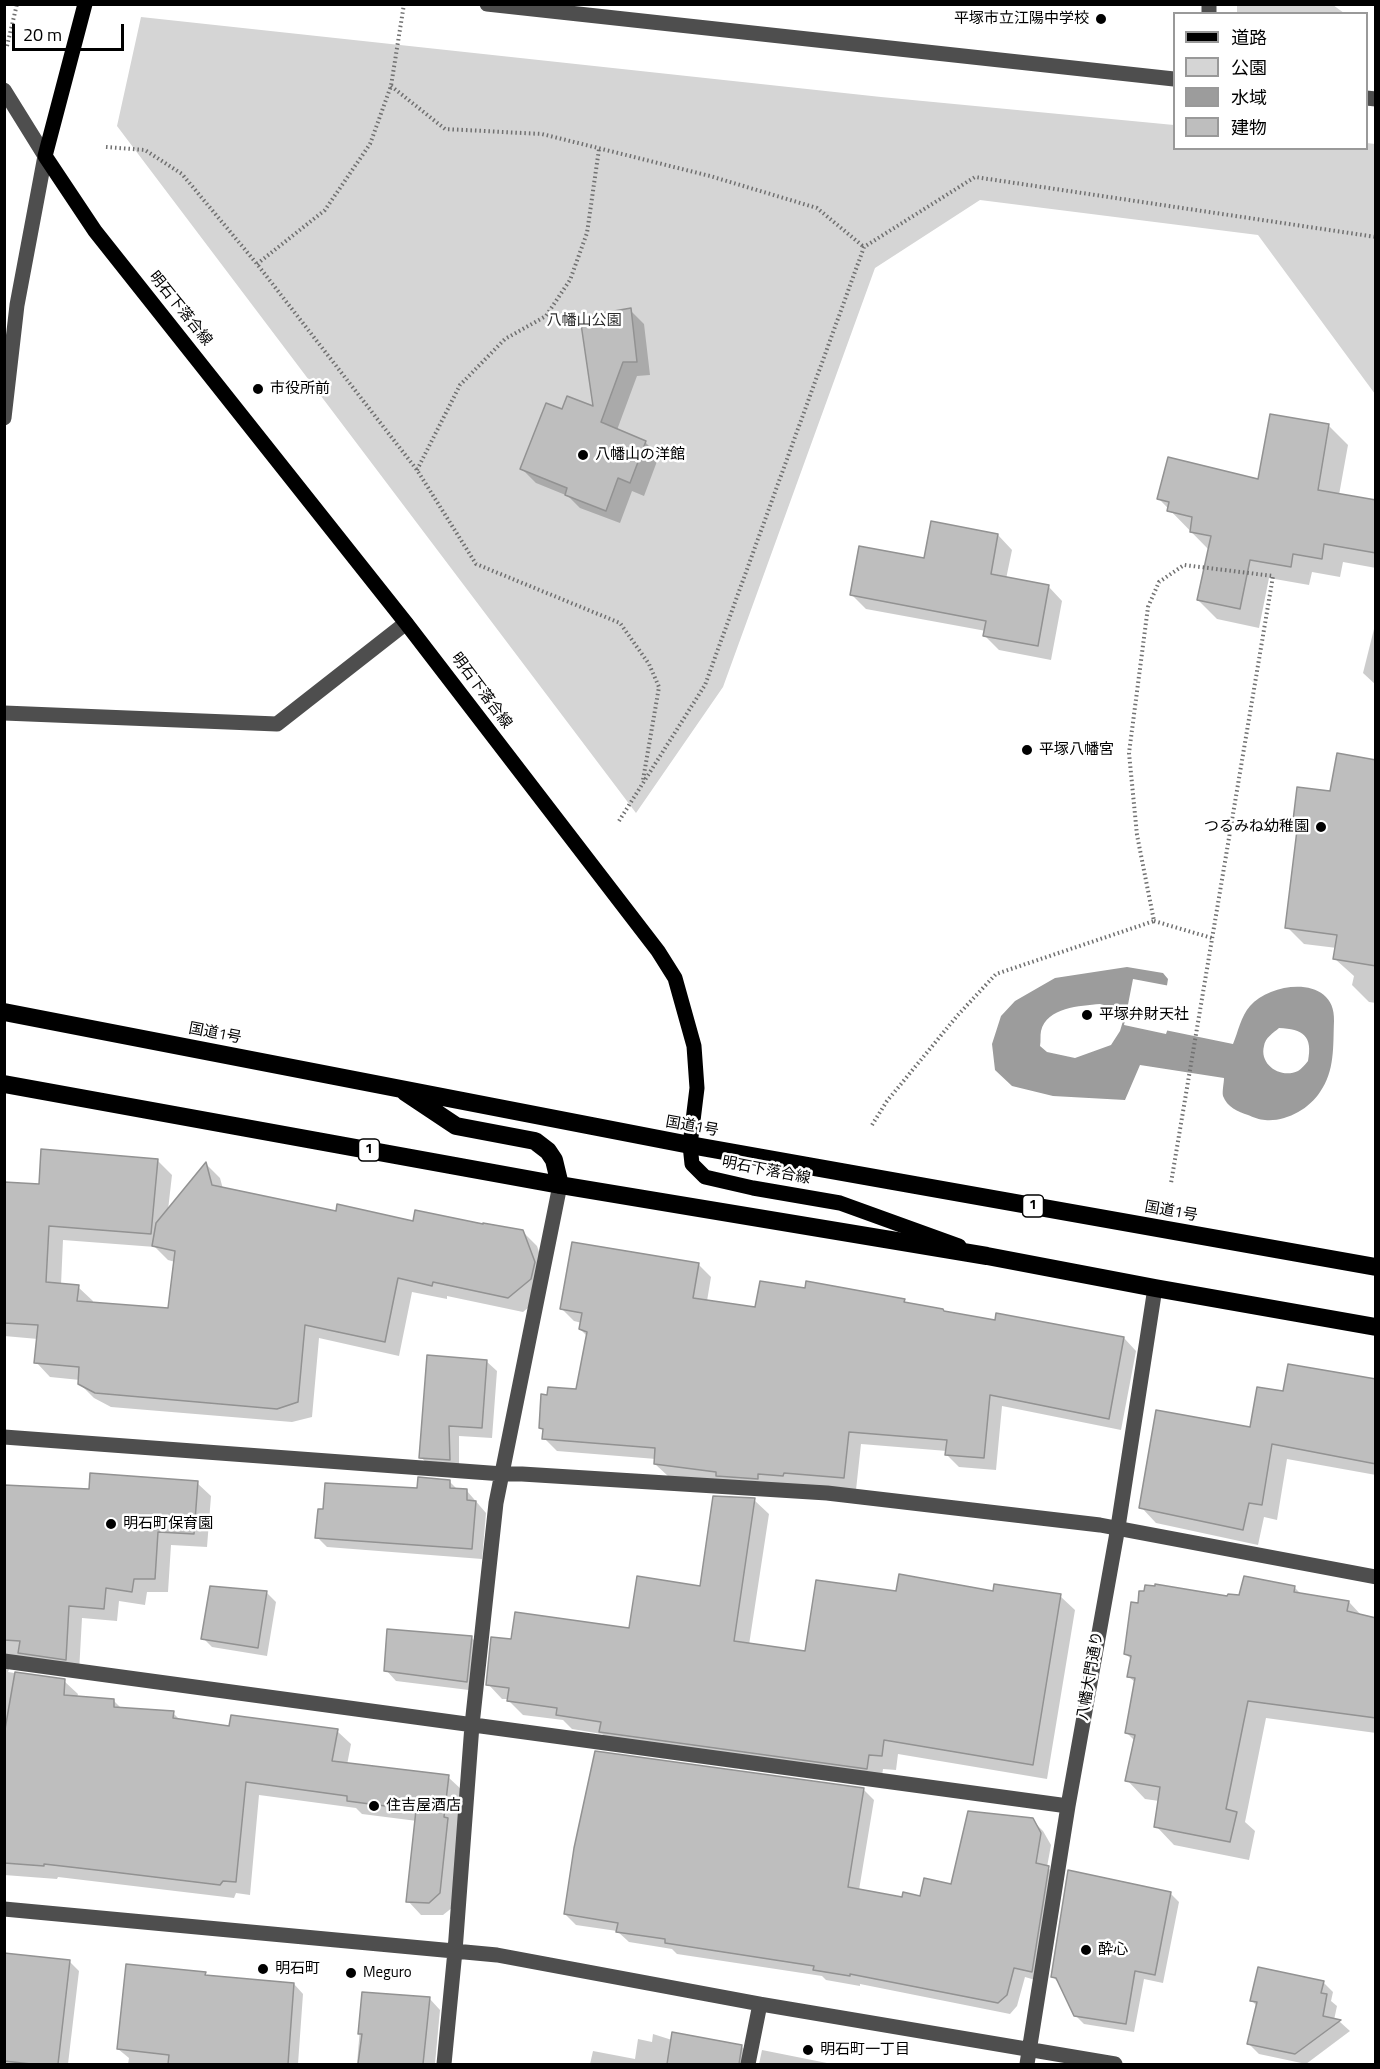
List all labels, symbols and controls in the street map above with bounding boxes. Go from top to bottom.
place label: 平塚市立江陽中学校 [954,10,1089,28]
scale bar [15,12,128,50]
marker: 平塚市立江陽中学校 [1094,12,1108,26]
legend [1173,12,1368,150]
text: 20 m [23,21,62,48]
text: 道路 [1231,24,1267,51]
text: 公園 [1231,54,1267,81]
text: 水域 [1231,84,1267,111]
text: 建物 [1231,114,1267,141]
street label: 明石下落合線 [145,268,215,350]
park label: 八幡山公園 [547,312,621,330]
place label: 市役所前 [270,380,330,398]
marker: 市役所前 [251,382,265,396]
place label: 八幡山の洋館 [595,446,685,464]
marker: 八幡山の洋館 [576,448,590,462]
street label: 明石下落合線 [447,650,515,732]
place label: 平塚八幡宮 [1039,741,1114,759]
marker: 平塚八幡宮 [1020,743,1034,757]
place label: つるみね幼稚園 [1204,818,1309,836]
marker: つるみね幼稚園 [1314,820,1328,834]
place label: 平塚弁財天社 [1099,1006,1189,1024]
marker: 平塚弁財天社 [1080,1008,1094,1022]
street label: 国道1号 [187,1020,243,1048]
street label: 国道1号 [664,1114,720,1140]
road number: 1 [358,1139,380,1161]
street label: 明石下落合線 [720,1154,812,1188]
road number: 1 [1022,1195,1044,1217]
street label: 国道1号 [1143,1199,1199,1225]
place label: 明石町保育園 [123,1515,213,1533]
marker: 明石町保育園 [104,1517,118,1531]
street label: 八幡大門通り [1074,1630,1108,1722]
place label: 住吉屋酒店 [386,1797,461,1815]
marker: 住吉屋酒店 [367,1799,381,1813]
place label: 酔心 [1098,1941,1128,1959]
marker: 酔心 [1079,1943,1093,1957]
place label: 明石町 [275,1960,320,1978]
marker: 明石町 [256,1962,270,1976]
place label: Meguro [363,1964,412,1982]
marker: Meguro [344,1966,358,1980]
place label: 明石町一丁目 [820,2041,910,2059]
marker: 明石町一丁目 [801,2043,815,2057]

